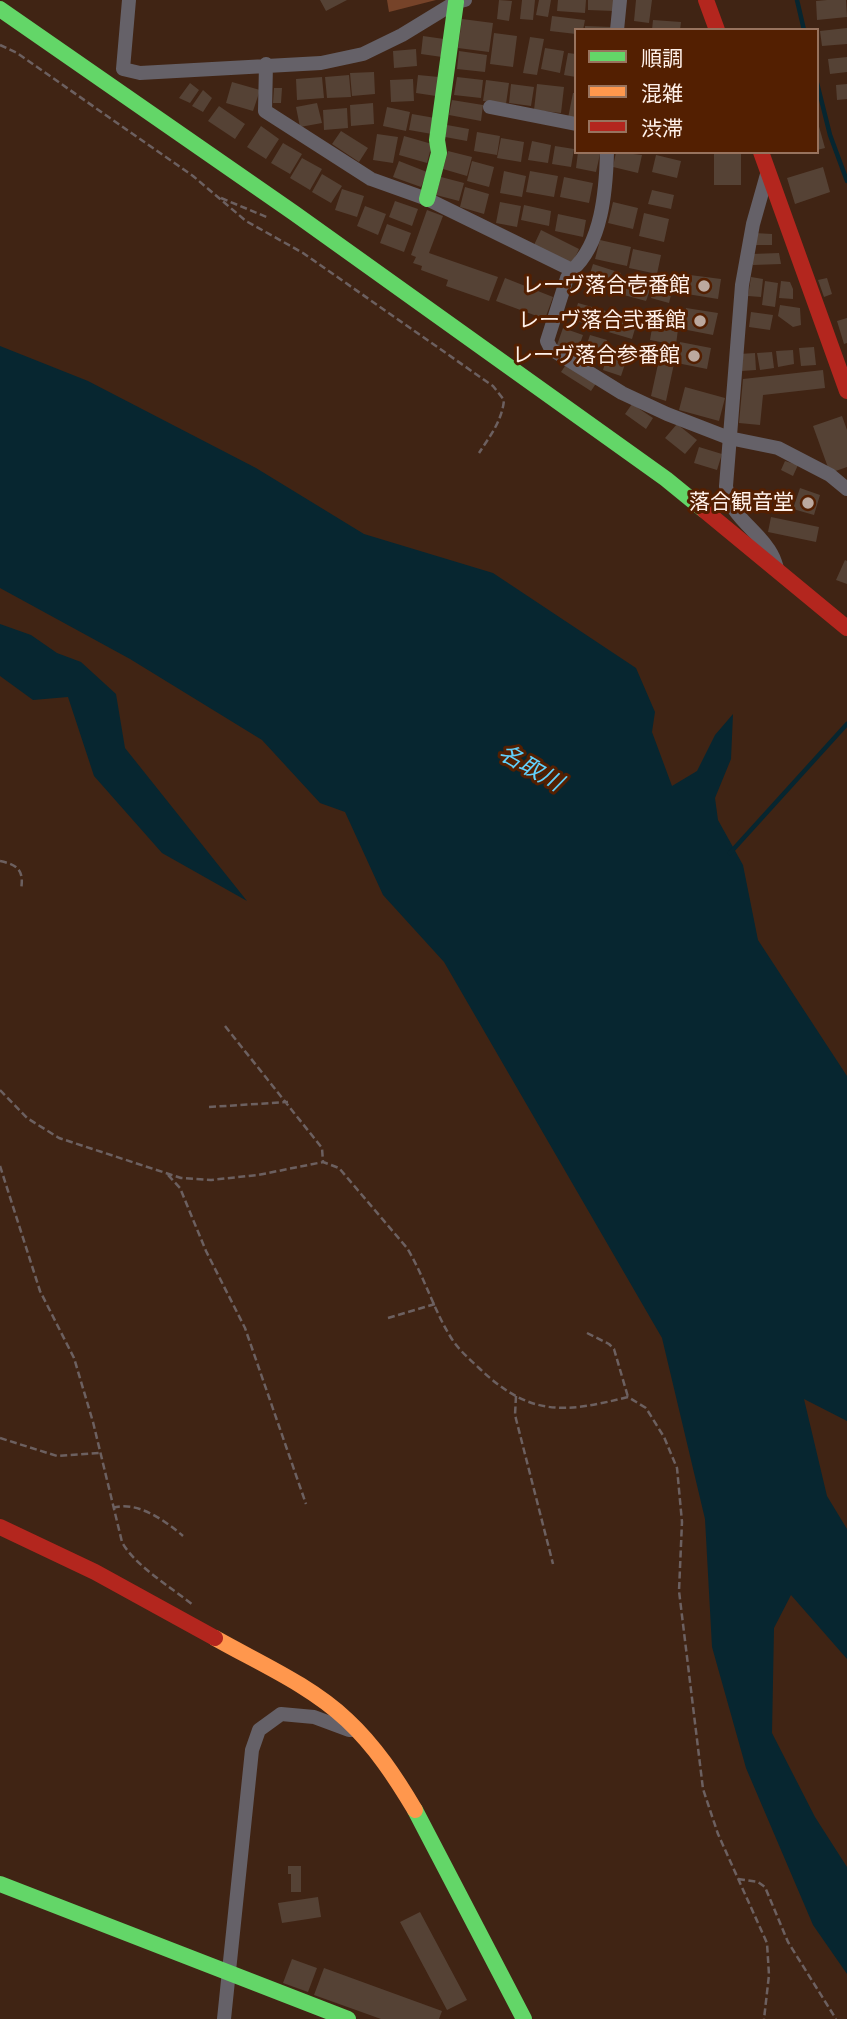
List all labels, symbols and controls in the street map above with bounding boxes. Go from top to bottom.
legend [574,28,819,154]
text: 順調 [641,47,683,72]
text: 混雑 [641,82,683,107]
text: 渋滞 [641,117,683,142]
place label: レーヴ落合壱番館 [522,273,690,299]
marker: レーヴ落合壱番館 [696,278,712,294]
place label: レーヴ落合弐番館 [518,308,686,334]
marker: レーヴ落合弐番館 [692,313,708,329]
place label: レーヴ落合参番館 [512,343,680,369]
marker: レーヴ落合参番館 [686,348,702,364]
place label: 落合観音堂 [689,490,794,516]
marker: 落合観音堂 [800,495,816,511]
water label: 名取川 [493,740,567,798]

